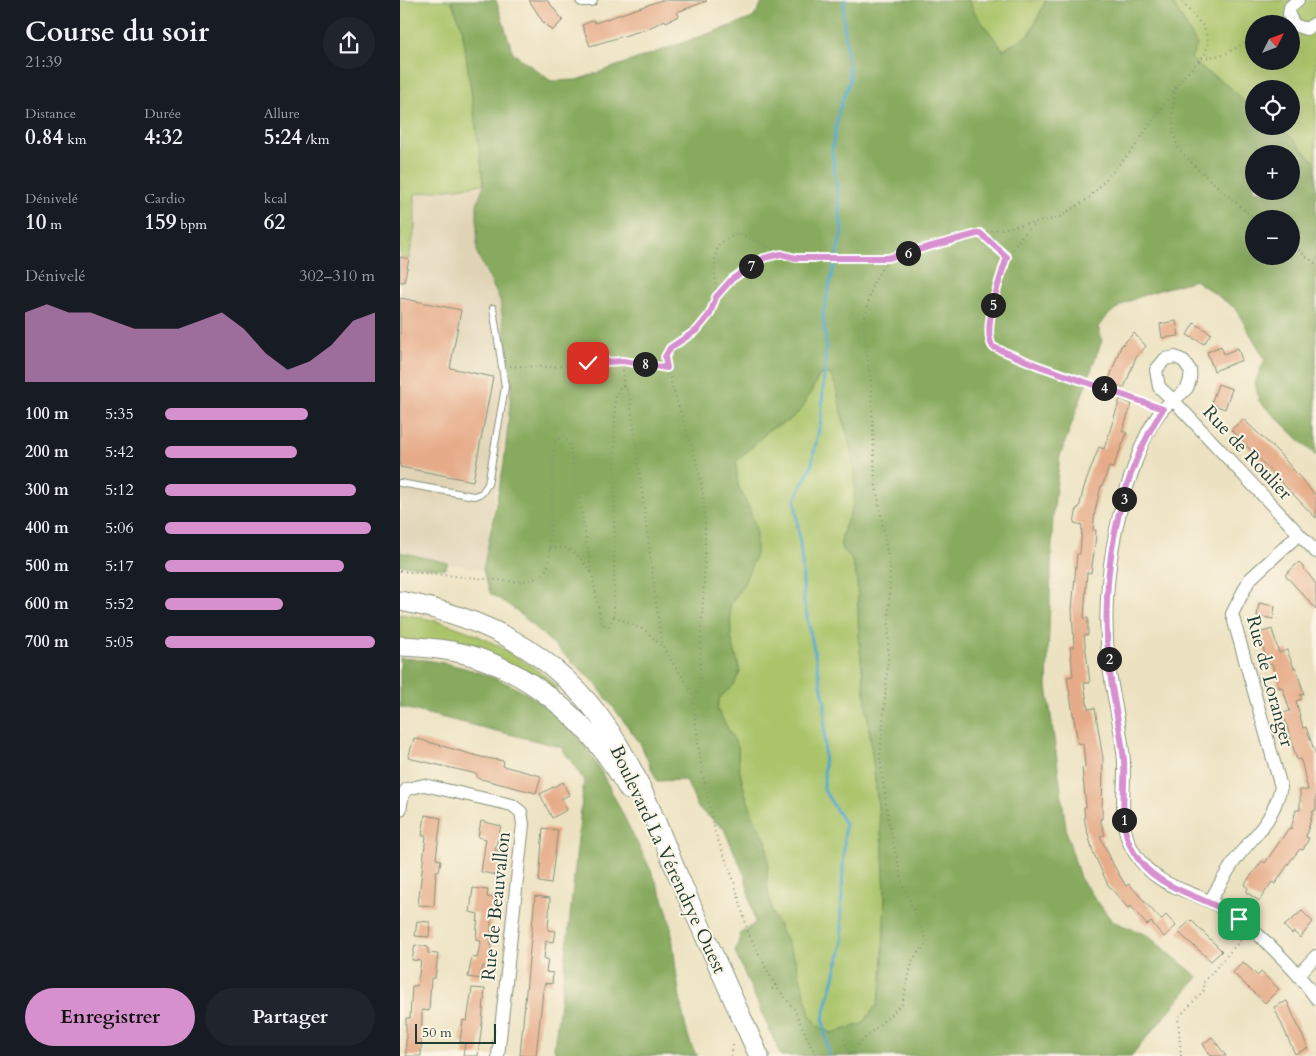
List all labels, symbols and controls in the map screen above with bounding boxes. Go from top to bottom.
text: Course du soir [25,13,209,51]
north arrow [1245,15,1300,70]
map controls [1245,15,1300,265]
button: share [323,17,375,69]
text: 21:39 [25,51,62,73]
button: locate [1245,80,1300,135]
text: Distance [25,104,76,123]
text: Durée [144,104,181,123]
text: Allure [264,104,300,123]
text: 0.84 [25,123,63,152]
text: 4:32 [144,123,183,152]
text: 5:24 [264,123,302,152]
text: km [63,130,86,149]
text: /km [302,130,330,149]
button: + [1245,145,1300,200]
text: Dénivelé [25,189,78,208]
text: Cardio [144,189,185,208]
text: kcal [264,189,287,208]
text: 10 [25,208,47,237]
text: 159 [144,208,177,237]
text: 62 [264,208,285,237]
button: − [1245,210,1300,265]
text: m [47,215,62,234]
text: bpm [177,215,207,234]
pin: 6 [896,240,920,266]
text: 6 [905,244,912,263]
pin: 7 [738,254,764,278]
text: 7 [748,257,755,276]
text: Dénivelé [25,265,86,287]
text: 302–310 m [299,265,375,287]
pin: 5 [980,292,1006,318]
text: 5 [990,296,997,315]
pin [567,342,609,384]
icon: check [574,349,602,377]
pin: 8 [632,352,658,376]
text: 8 [642,355,649,374]
pin: 4 [1092,376,1116,400]
text: 4 [1101,379,1108,398]
street label: Rue de Roulier [1197,400,1298,506]
text: 100 m [25,403,69,425]
text: 5:35 [105,403,134,425]
text: 200 m [25,441,69,463]
text: 5:42 [105,441,134,463]
text: 300 m [25,479,69,501]
text: 5:12 [105,479,134,501]
pin: 3 [1112,486,1136,512]
text: 3 [1121,490,1128,509]
text: 400 m [25,517,69,539]
text: 5:06 [105,517,134,539]
text: 500 m [25,555,69,577]
text: 5:17 [105,555,134,577]
text: 600 m [25,593,69,615]
text: 5:52 [105,593,134,615]
street label: Rue de Loranger [1240,613,1300,750]
text: 700 m [25,631,69,653]
text: 5:05 [105,631,134,653]
pin: 2 [1096,646,1122,672]
text: 2 [1106,650,1113,669]
street label: Boulevard La Vérendrye Ouest [604,741,733,978]
pin: 1 [1112,808,1136,832]
text: 1 [1121,811,1128,830]
street label: Rue de Beauvallon [475,830,517,982]
pin [1218,898,1260,940]
icon: arrive [1225,905,1253,933]
button: Enregistrer [25,988,195,1046]
button: Partager [205,988,375,1046]
scale bar [415,1021,496,1044]
text: 50 m [422,1023,452,1042]

